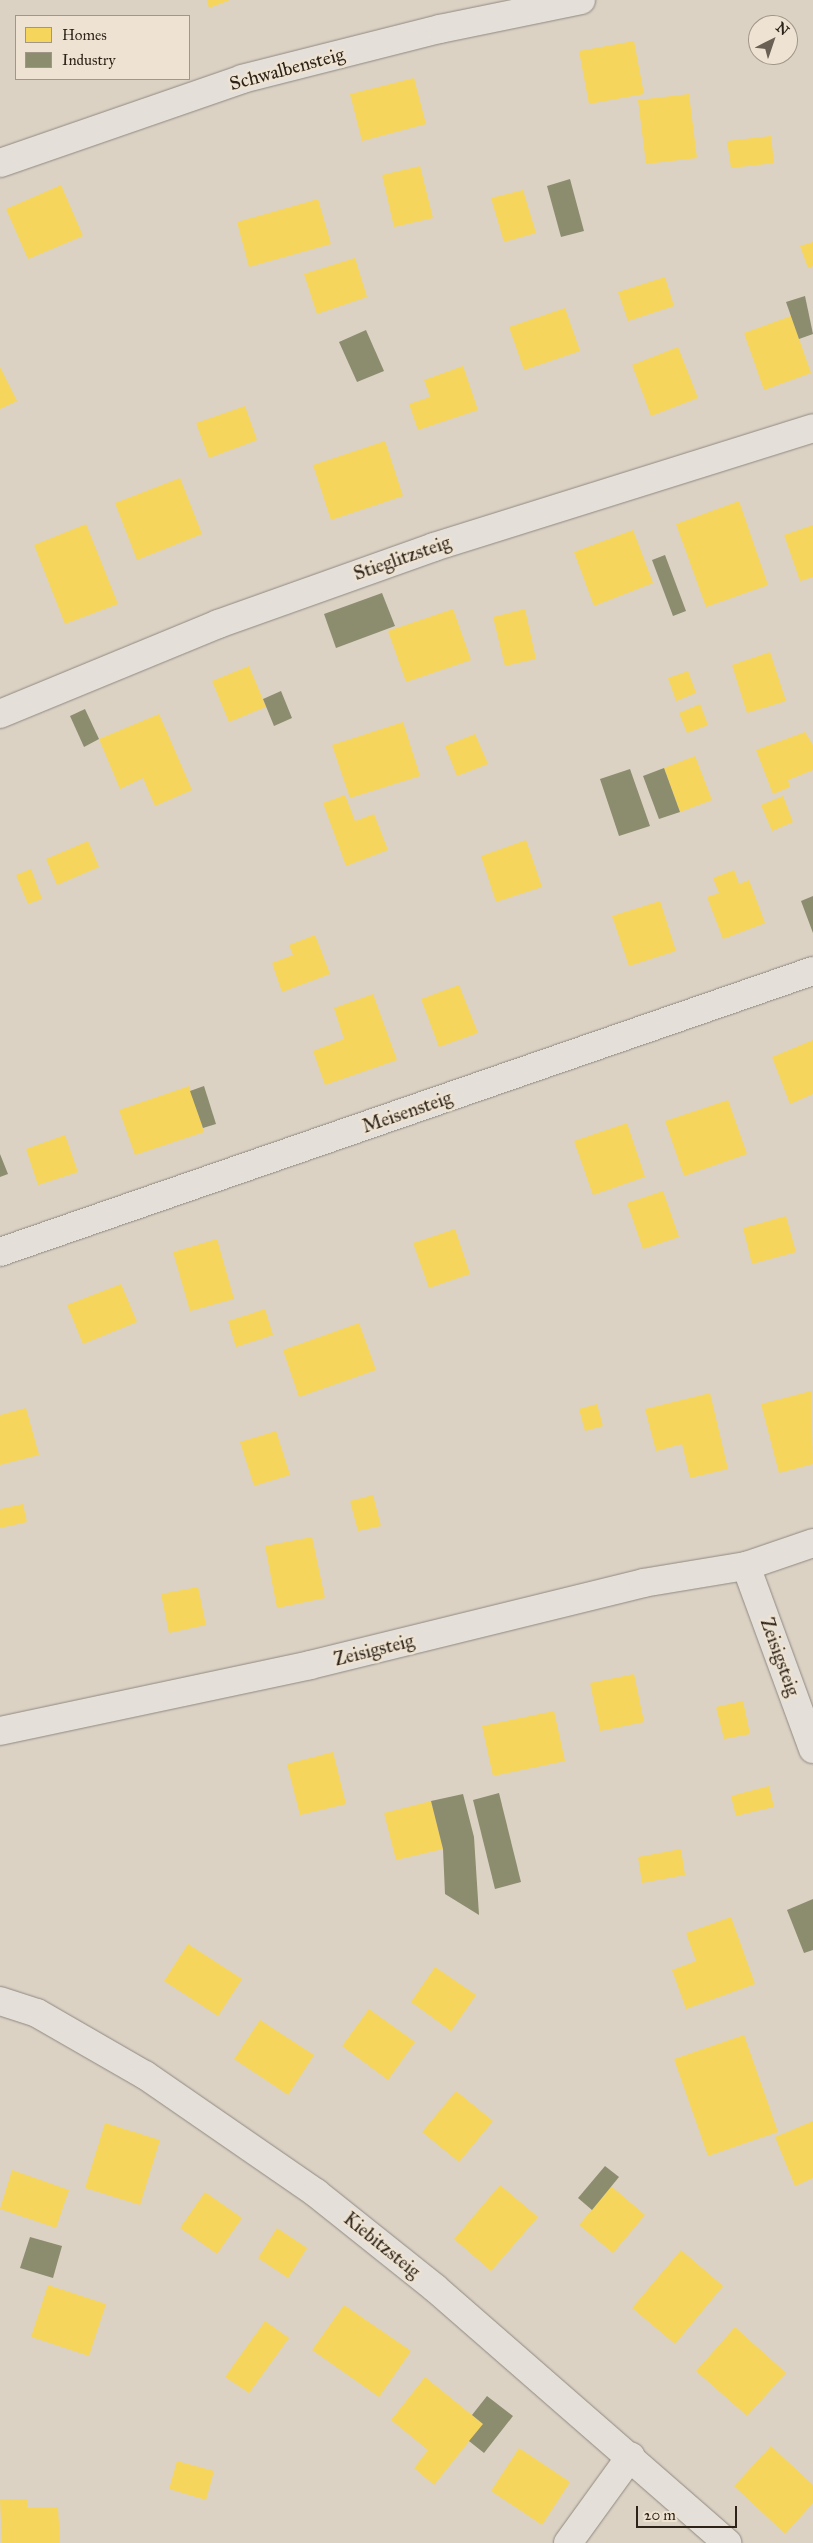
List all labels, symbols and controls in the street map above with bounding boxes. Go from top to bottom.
legend [15,15,190,80]
north arrow [748,15,798,65]
text: N [772,19,793,39]
text: Homes [62,26,107,44]
street label: Schwalbensteig [227,43,347,95]
text: Industry [62,51,116,69]
street label: Stieglitzsteig [351,531,453,585]
street label: Meisensteig [359,1086,455,1138]
street label: Zeisigsteig [755,1615,805,1699]
street label: Zeisigsteig [332,1629,416,1671]
street label: Kiebitzsteig [339,2207,425,2283]
scale bar [638,2496,739,2528]
text: 20 m [644,2506,676,2524]

